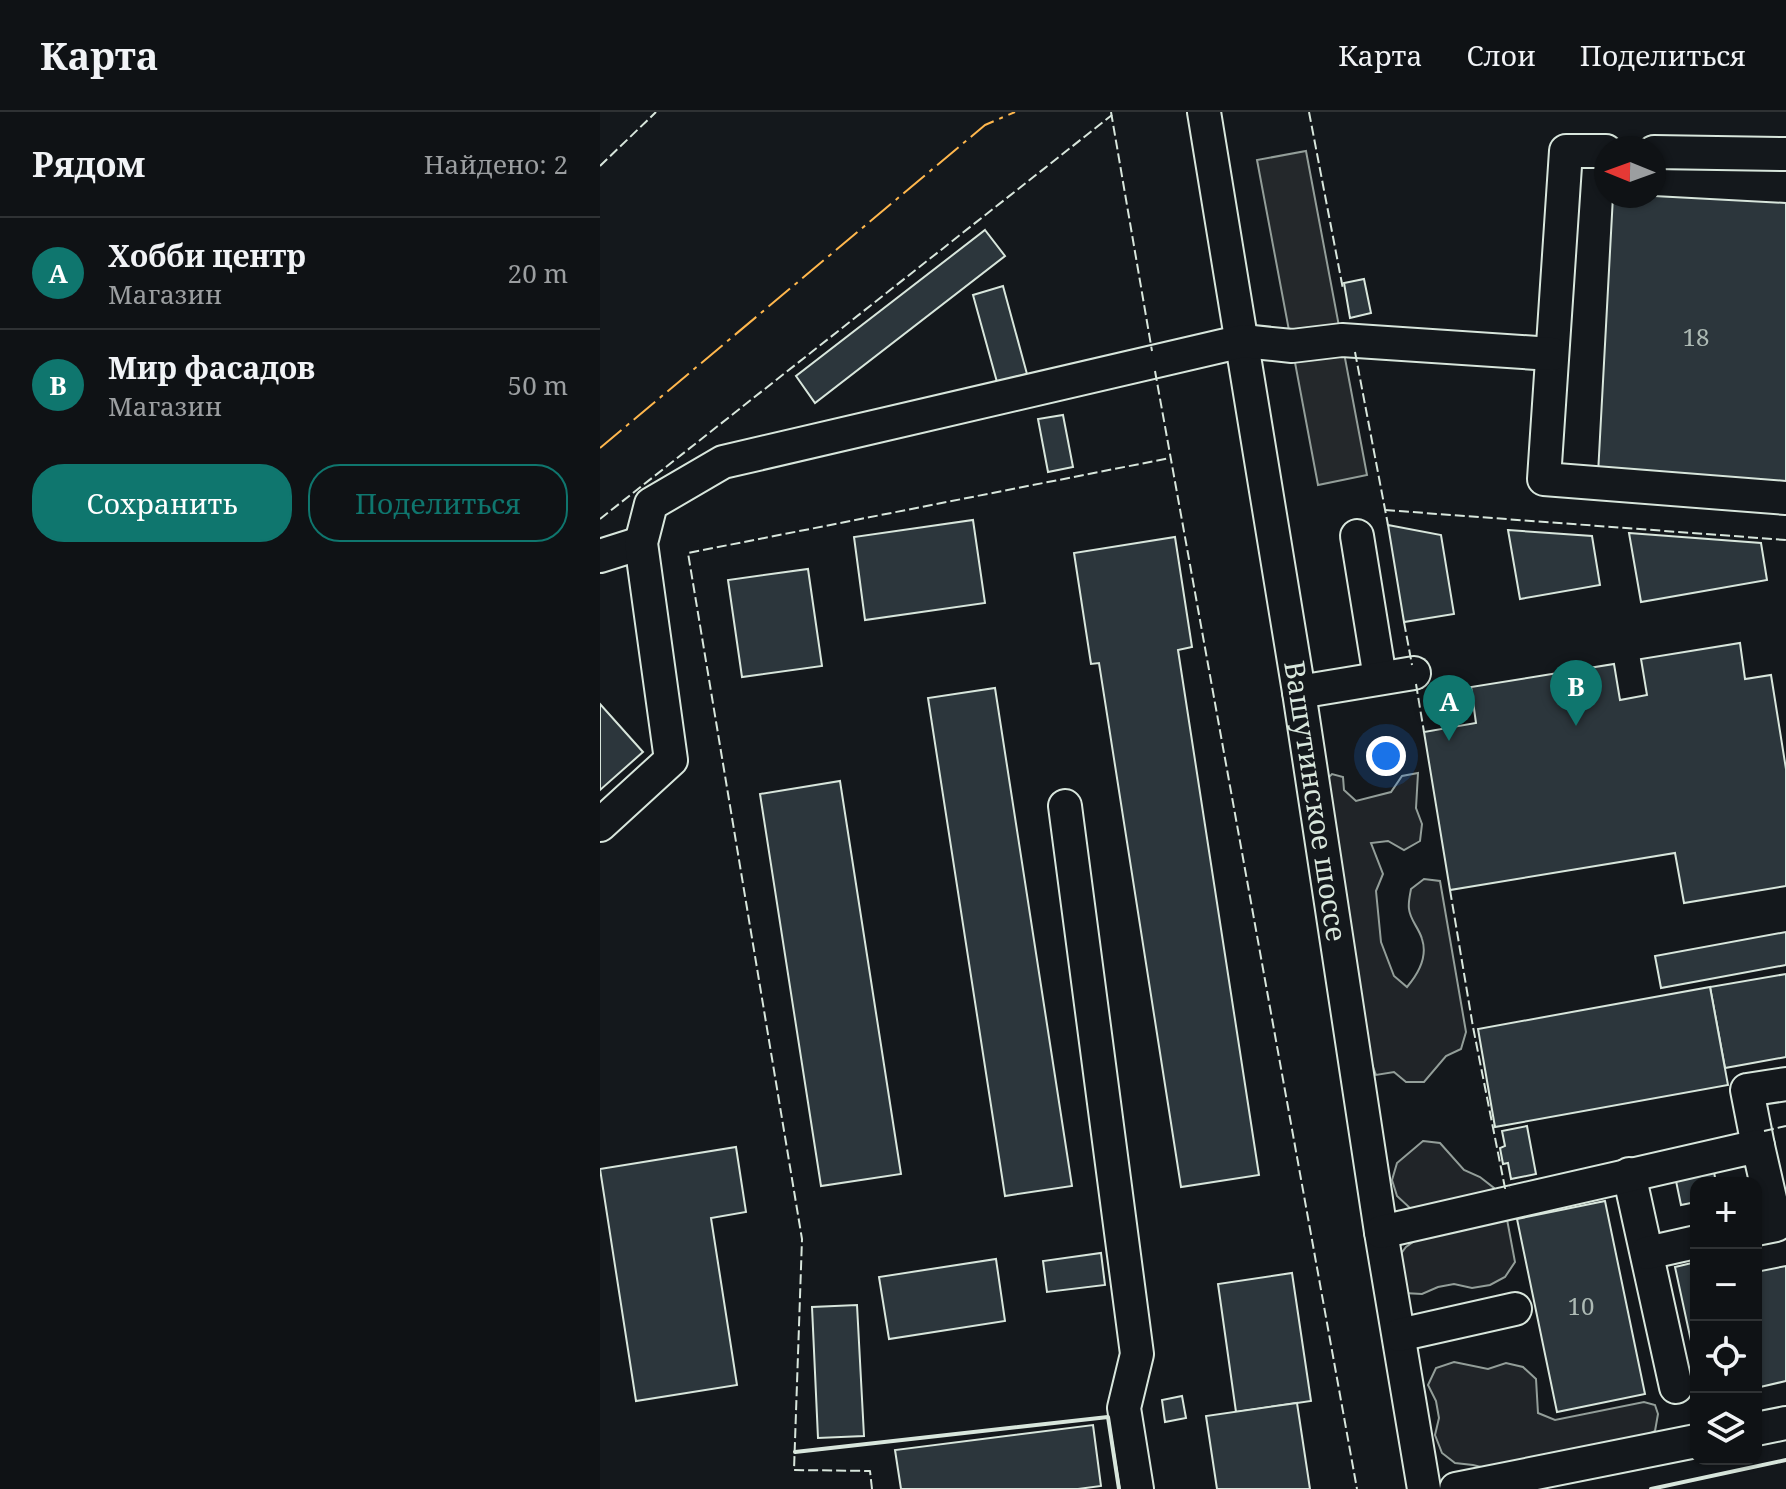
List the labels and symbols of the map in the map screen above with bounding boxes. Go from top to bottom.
north arrow [1594,136,1666,208]
house number: 18 [1683,320,1709,353]
street label: Вашутинское шоссе [1276,658,1357,944]
pin: B [1550,660,1602,726]
pin: A [1423,675,1475,741]
your location [1366,736,1406,776]
house number: 10 [1568,1289,1594,1322]

